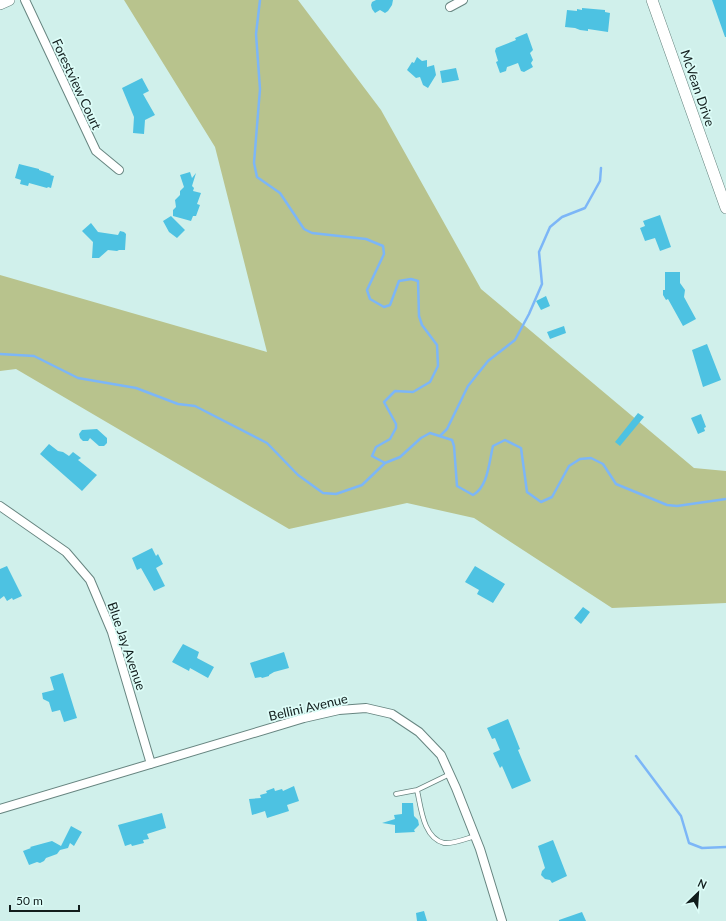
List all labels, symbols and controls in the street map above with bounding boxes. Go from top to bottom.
street label: Forestview Court [49,36,105,132]
street label: McVean Drive [677,48,719,129]
street label: Blue Jay Avenue [104,600,150,692]
street label: Bellini Avenue [267,690,349,724]
north arrow [678,873,718,913]
text: N [696,876,709,891]
scale bar [10,887,79,913]
text: 50 m [16,893,43,908]

